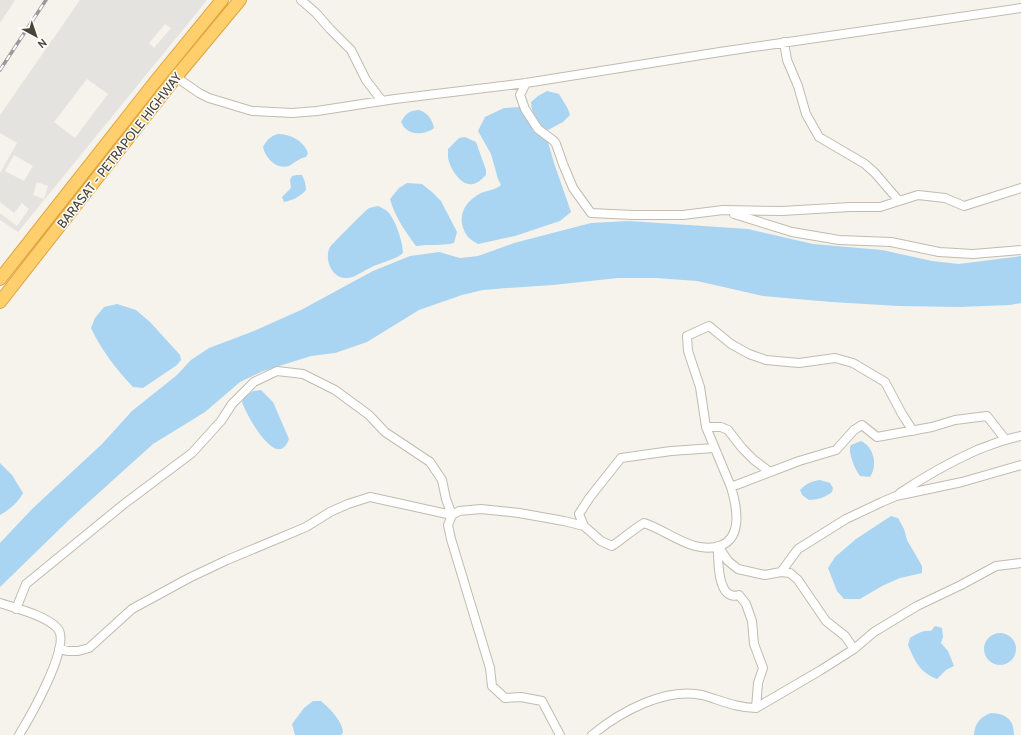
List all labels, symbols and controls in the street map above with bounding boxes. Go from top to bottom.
north arrow [16,16,56,56]
text: N [35,36,50,52]
street label: BARASAT - PETRAPOLE HIGHWAY [53,69,185,231]

